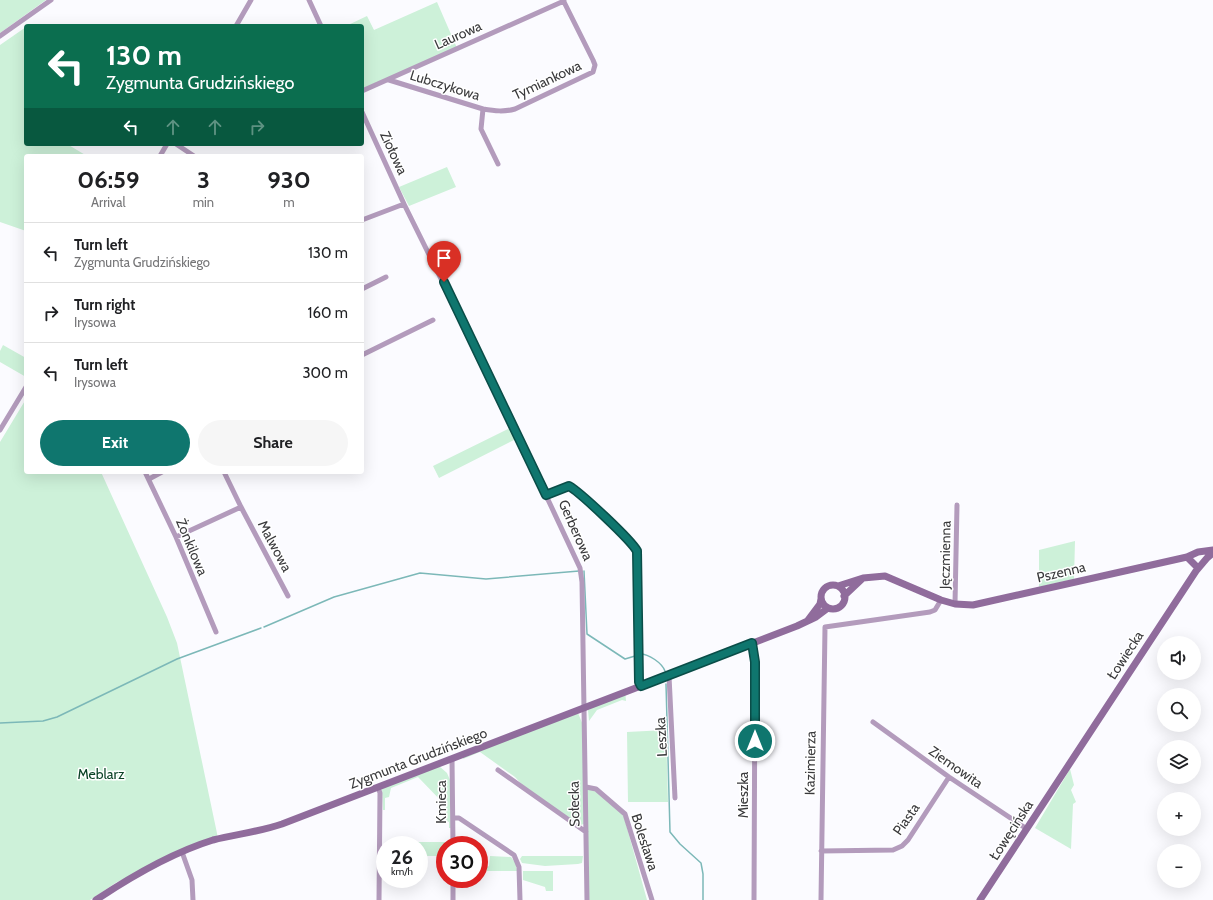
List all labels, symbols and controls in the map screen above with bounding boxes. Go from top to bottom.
street label: Laurowa [432,17,485,53]
text: 130 m [106,38,182,72]
icon: left [40,40,92,92]
street label: Tymiankowa [510,56,584,104]
street label: Lubczykowa [408,66,483,104]
text: Zygmunta Grudzińskiego [106,72,294,94]
icon: left [120,116,142,138]
icon: ahead [162,116,184,138]
icon: ahead [204,116,226,138]
icon: right [246,116,268,138]
street label: Ziołowa [376,128,412,178]
text: 06:59 [77,165,139,194]
text: 3 [197,165,210,194]
text: 930 [267,165,311,194]
text: Arrival [91,194,126,210]
text: min [193,194,214,210]
text: m [283,194,295,210]
text: Turn left [74,236,128,254]
pin [427,241,461,282]
icon: left [40,242,62,264]
text: 130 m [308,244,348,262]
icon: arrive [433,247,455,269]
text: Zygmunta Grudzińskiego [74,254,210,270]
text: Turn right [74,296,135,314]
icon: right [40,302,62,324]
text: 160 m [308,304,348,322]
text: Irysowa [74,314,116,330]
text: Turn left [74,356,128,374]
icon: left [40,362,62,384]
text: 300 m [302,364,348,382]
text: Irysowa [74,374,116,390]
button: Exit [40,420,190,466]
button: Share [198,420,348,466]
street label: Gerberowa [555,497,597,563]
street label: Żonkilowa [172,516,212,578]
street label: Malwowa [254,517,296,575]
street label: Jęczmienna [935,520,955,590]
street label: Pszenna [1035,558,1087,586]
street label: Łowiecka [1103,627,1147,683]
map controls [1157,636,1201,888]
button: sound [1157,636,1201,680]
button: search [1157,688,1201,732]
street label: Leszka [651,717,671,757]
position arrow [734,720,776,762]
street label: Zygmunta Grudzińskiego [346,723,490,793]
street label: Kazimierza [800,730,820,795]
button: layers [1157,740,1201,784]
street label: Ziemowita [925,742,987,792]
park label: Meblarz [77,765,125,783]
street label: Mieszka [734,771,752,818]
street label: Kmieca [432,780,450,824]
street label: Sołecka [565,781,583,827]
button: + [1157,792,1201,836]
street label: Łowęcińska [985,796,1037,863]
street label: Piasta [889,799,924,838]
street label: Bolesława [627,811,663,873]
speed limit sign: 30 [436,836,488,888]
button: − [1157,844,1201,888]
text: 26 [391,845,413,869]
text: km/h [391,865,413,878]

